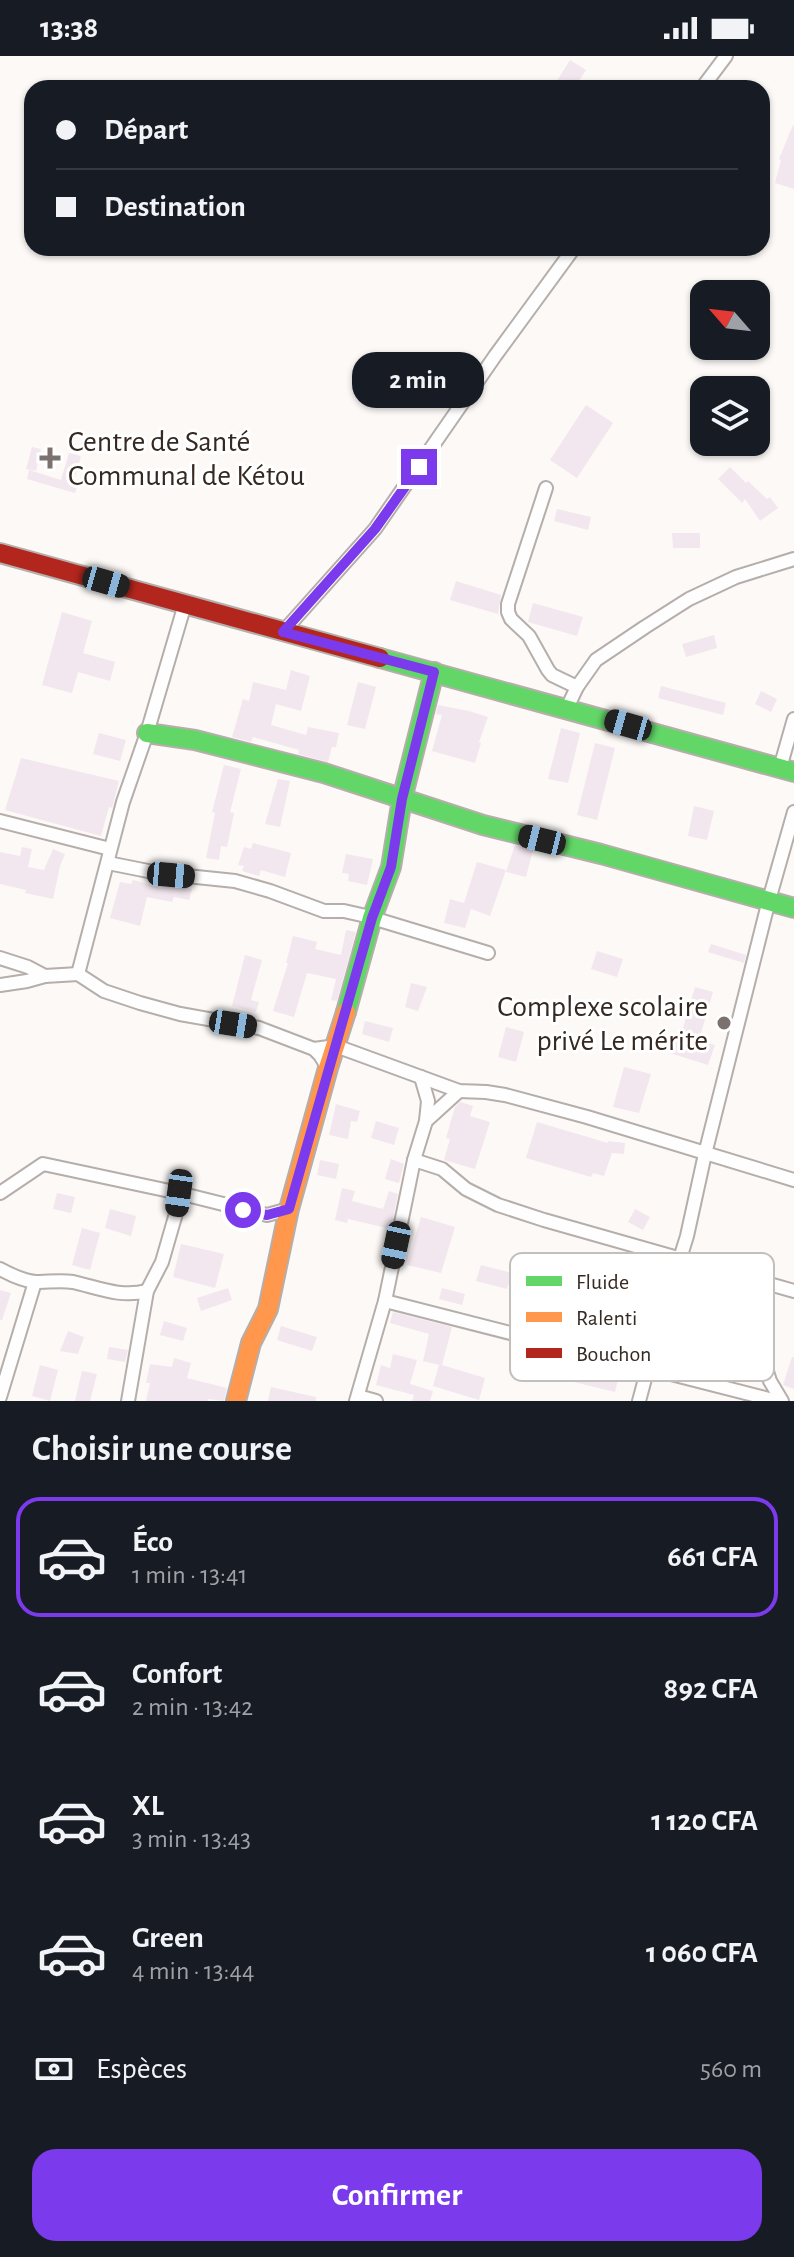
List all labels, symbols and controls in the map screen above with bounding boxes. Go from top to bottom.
text: 13:38 [40,13,98,43]
text: Départ [104,115,188,145]
text: Destination [104,192,246,222]
north arrow [690,280,770,360]
map controls [690,280,770,456]
callout: 2 min [353,351,485,407]
text: 2 min [389,367,447,393]
button: layers [690,376,770,456]
place label: Centre de Santé Communal de Kétou [68,427,305,491]
marker: Centre de Santé Communal de Kétou [39,447,61,469]
route end [401,449,437,485]
car [80,564,132,600]
car [602,707,654,743]
car [516,823,568,857]
car [146,861,196,889]
place label: Complexe scolaire privé Le mérite [497,992,708,1056]
car [207,1008,259,1040]
marker: Complexe scolaire privé Le mérite [715,1014,733,1032]
car [164,1168,194,1218]
route start [225,1192,261,1228]
car [379,1219,413,1271]
legend [510,1253,774,1381]
text: Fluide [576,1271,629,1293]
text: Ralenti [576,1307,637,1329]
text: Bouchon [576,1343,651,1365]
text: Choisir une course [32,1431,292,1467]
icon: car [36,1521,108,1593]
text: Éco [132,1527,173,1557]
text: 661 CFA [667,1542,758,1572]
text: 1 min · 13:41 [132,1562,247,1588]
icon: car [36,1653,108,1725]
text: Confort [132,1659,222,1689]
text: 892 CFA [664,1674,758,1704]
text: 2 min · 13:42 [132,1694,253,1720]
icon: car [36,1785,108,1857]
text: XL [132,1791,164,1821]
text: 1 120 CFA [651,1806,758,1836]
text: 3 min · 13:43 [132,1826,251,1852]
icon: car [36,1917,108,1989]
text: Green [132,1923,204,1953]
text: 1 060 CFA [646,1938,758,1968]
text: 4 min · 13:44 [132,1958,254,1984]
icon: cash [32,2047,76,2091]
text: Espèces [96,2054,187,2084]
text: 560 m [700,2056,762,2082]
button: Confirmer [32,2149,762,2241]

